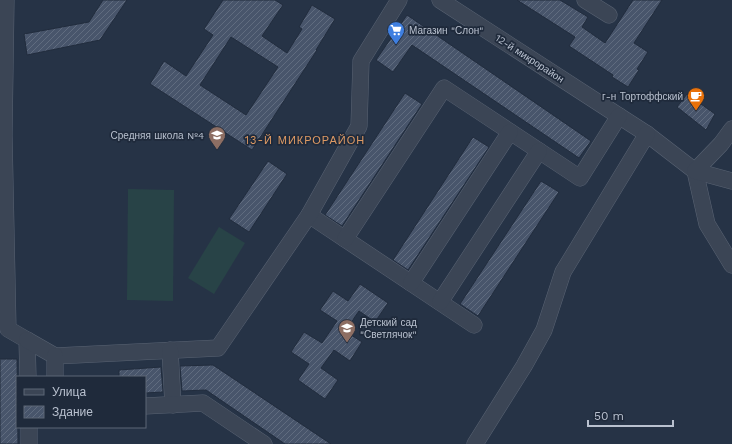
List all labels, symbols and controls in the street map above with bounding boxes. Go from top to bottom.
supermarket icon: Магазин "Слон" [386,20,406,45]
place label: Магазин "Слон" [409,25,483,36]
street label: 12-й микрорайон [493,32,566,85]
cafe icon: г-н Тортоффский [686,86,706,111]
place label: г-н Тортоффский [602,91,683,102]
school or university icon: Средняя школа №4 [207,125,227,150]
place label: Средняя школа №4 [111,130,204,141]
district label: 13-Й МИКРОРАЙОН [245,134,365,147]
place label: Детский сад "Светлячок" [360,317,417,340]
school or university icon: Детский сад "Светлячок" [337,318,357,343]
legend [16,376,146,428]
text: Улица [52,385,86,399]
scale bar [588,402,673,428]
text: Здание [52,405,93,419]
text: 50 m [594,409,624,423]

